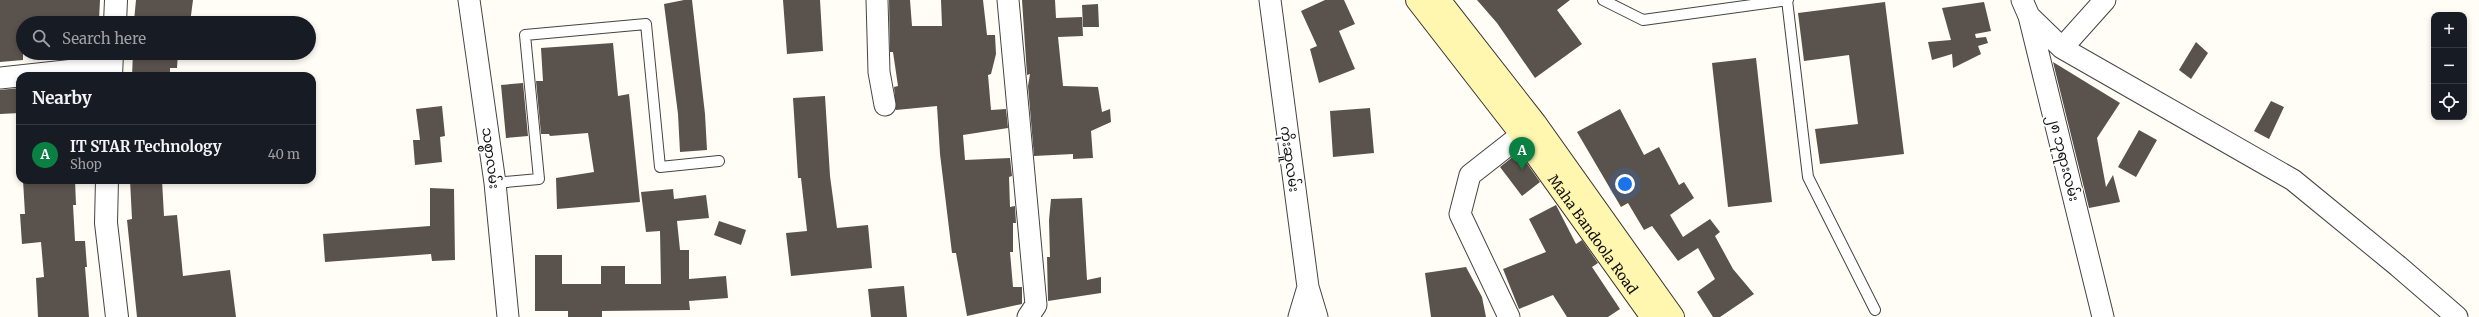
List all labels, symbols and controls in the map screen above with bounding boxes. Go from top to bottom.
map controls [2431,12,2467,120]
button: + [2431,12,2467,48]
search box [16,16,316,60]
icon: search [30,27,52,49]
text: Search here [62,29,146,48]
button: − [2431,48,2467,84]
button: locate [2431,84,2467,120]
text: Nearby [32,87,92,109]
street label: ၂၈ ဘုရားလမ်း [2042,113,2084,204]
street label: ကိုးဆူလမ်း [1273,125,1305,194]
street label: သစ္စာလမ်း [475,126,505,190]
text: IT STAR Technology [70,137,222,156]
pin: A [1509,137,1535,170]
text: A [40,146,50,163]
text: 40 m [268,146,300,163]
text: Shop [70,156,102,173]
street label: Maha Bandoola Road [1544,171,1642,298]
your location [1615,174,1635,194]

